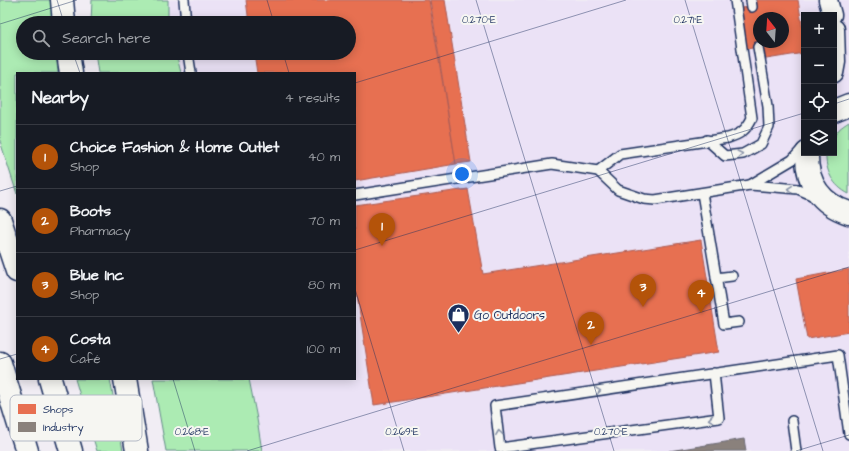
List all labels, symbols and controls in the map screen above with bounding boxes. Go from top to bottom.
north arrow [753,12,789,48]
map controls [801,12,837,156]
button: + [801,12,837,48]
text: 0.270°E [462,13,496,27]
text: 0.271°E [674,13,703,27]
search box [16,16,356,60]
icon: search [30,27,52,49]
text: Search here [62,28,151,49]
button: − [801,48,837,84]
button: locate [801,84,837,120]
text: Nearby [32,86,89,110]
text: 4 results [285,89,340,107]
button: layers [801,120,837,156]
text: Choice Fashion & Home Outlet [70,137,279,158]
text: 1 [44,148,46,166]
text: 40 m [308,148,340,166]
one-way arrow [737,150,743,158]
text: Shop [70,158,99,176]
your location [452,164,472,184]
one-way arrow [787,184,793,193]
text: Boots [70,201,111,222]
text: 2 [41,212,49,230]
text: 70 m [308,212,340,230]
pin: 1 [369,213,395,246]
text: Pharmacy [70,222,131,240]
text: Blue Inc [70,265,124,286]
pin: 3 [630,274,656,307]
text: 3 [42,276,48,294]
text: 80 m [308,276,340,294]
pin: 4 [688,280,714,313]
text: Shop [70,286,99,304]
shop icon: Go Outdoors [445,302,471,335]
place label: Go Outdoors [474,307,545,324]
pin: 2 [578,312,604,345]
text: Costa [70,329,110,350]
text: 4 [41,340,49,358]
text: 100 m [307,340,340,358]
text: Café [70,350,101,368]
one-way arrow [594,387,601,396]
legend [10,395,142,441]
text: Shops [43,402,74,417]
one-way arrow [708,414,714,423]
text: Industry [43,420,83,436]
text: 0.268°E [175,425,209,439]
text: 0.269°E [385,425,419,439]
text: 0.270°E [594,425,628,439]
one-way arrow [494,430,503,436]

